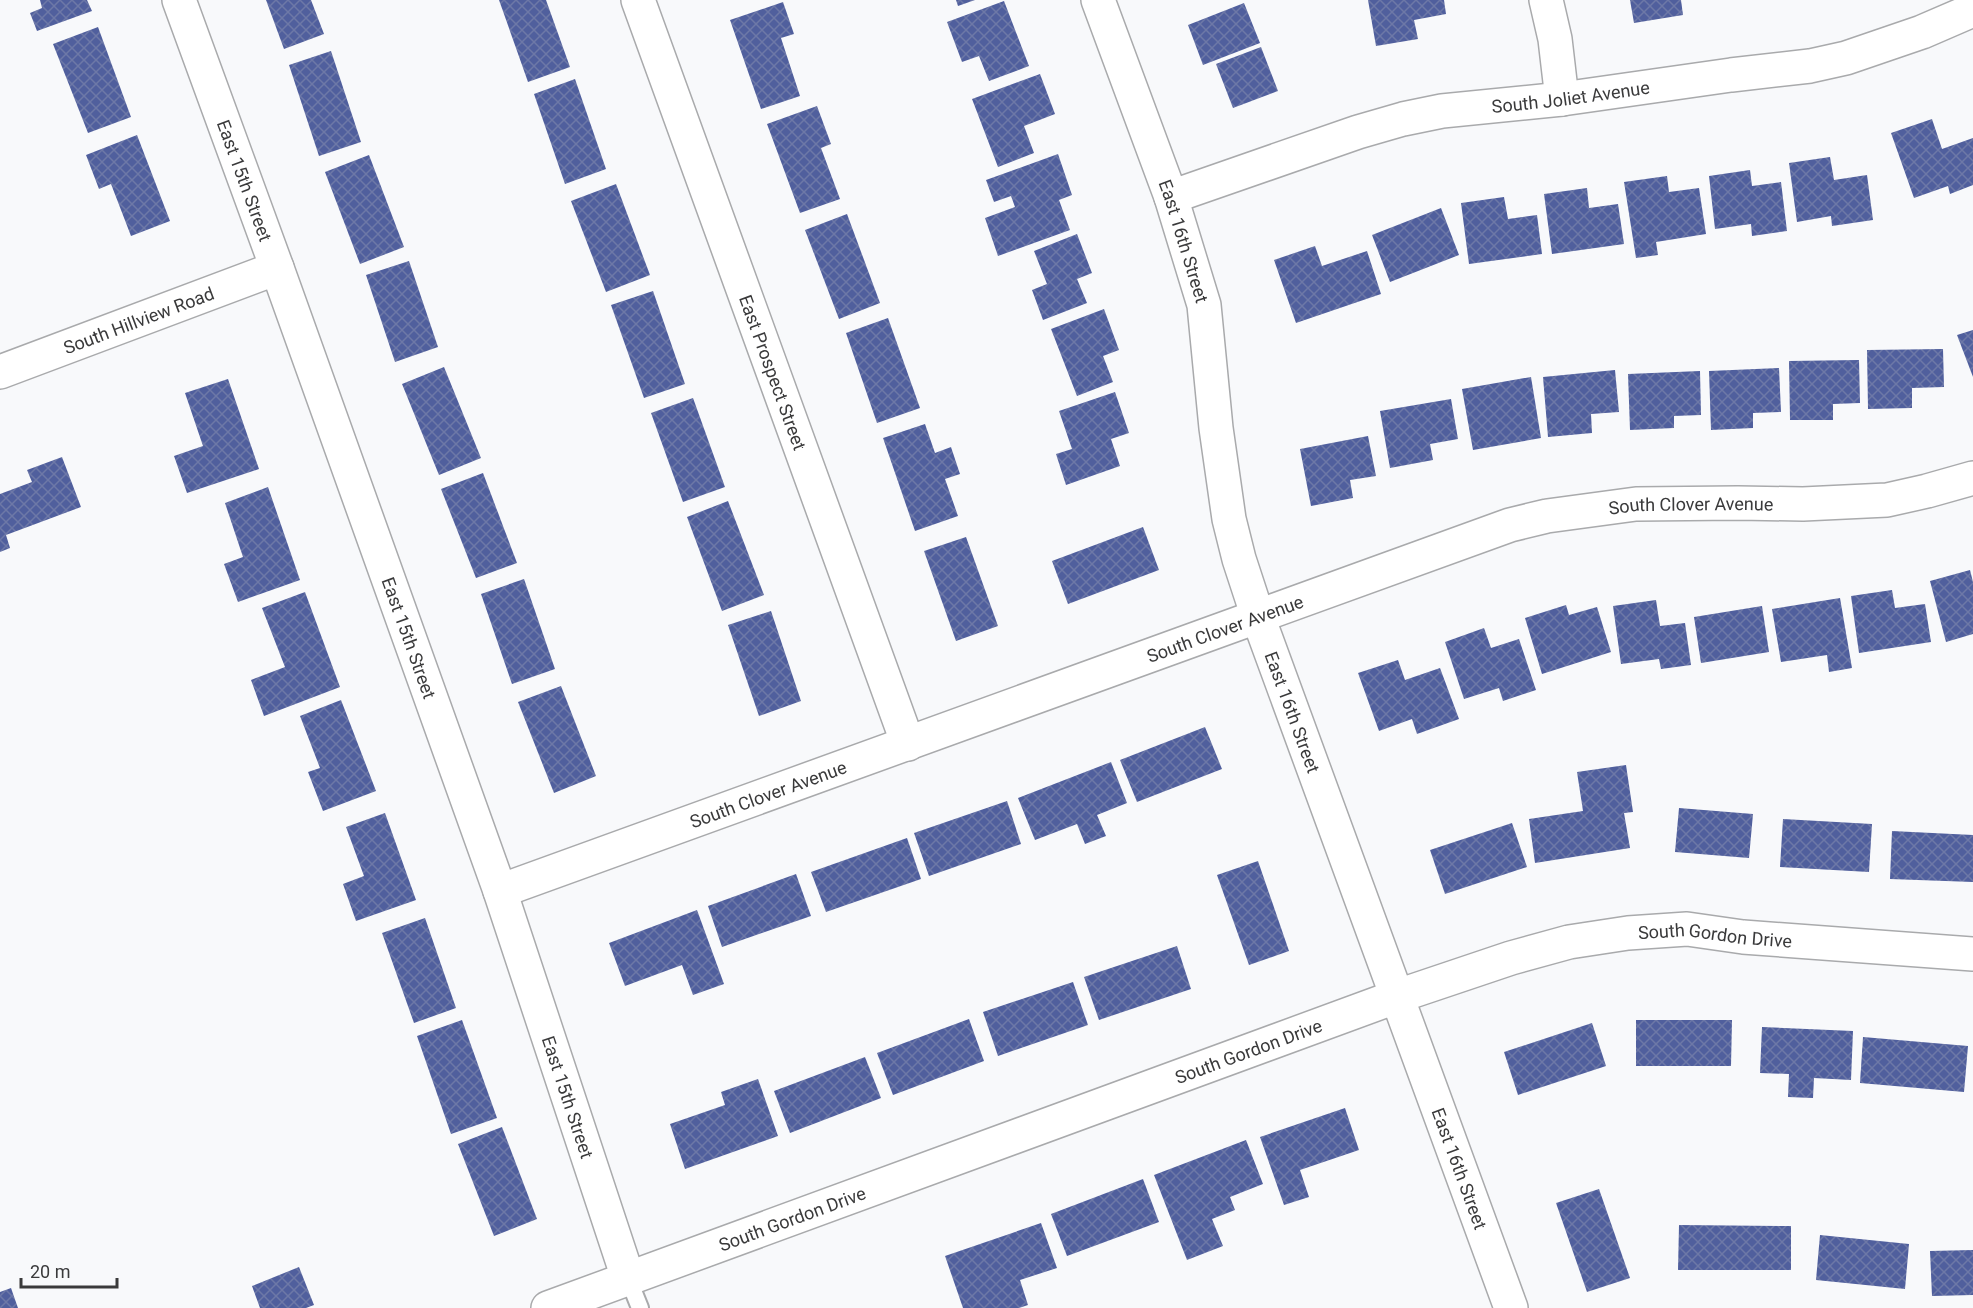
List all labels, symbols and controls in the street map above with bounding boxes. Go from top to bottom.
street label: South Joliet Avenue [1491,76,1651,116]
street label: East 15th Street [213,117,277,244]
street label: East 16th Street [1155,177,1213,305]
street label: South Hillview Road [60,282,217,358]
street label: East Prospect Street [735,292,811,453]
street label: South Clover Avenue [1607,492,1774,518]
street label: East 15th Street [378,574,441,701]
street label: South Clover Avenue [1144,590,1306,666]
street label: East 16th Street [1261,648,1325,776]
street label: South Clover Avenue [687,756,849,832]
street label: South Gordon Drive [1637,918,1793,951]
street label: South Gordon Drive [1172,1014,1325,1087]
street label: East 15th Street [538,1033,598,1161]
street label: East 16th Street [1428,1105,1492,1232]
street label: South Gordon Drive [716,1182,868,1255]
scale bar [21,1251,117,1289]
text: 20 m [30,1261,70,1282]

